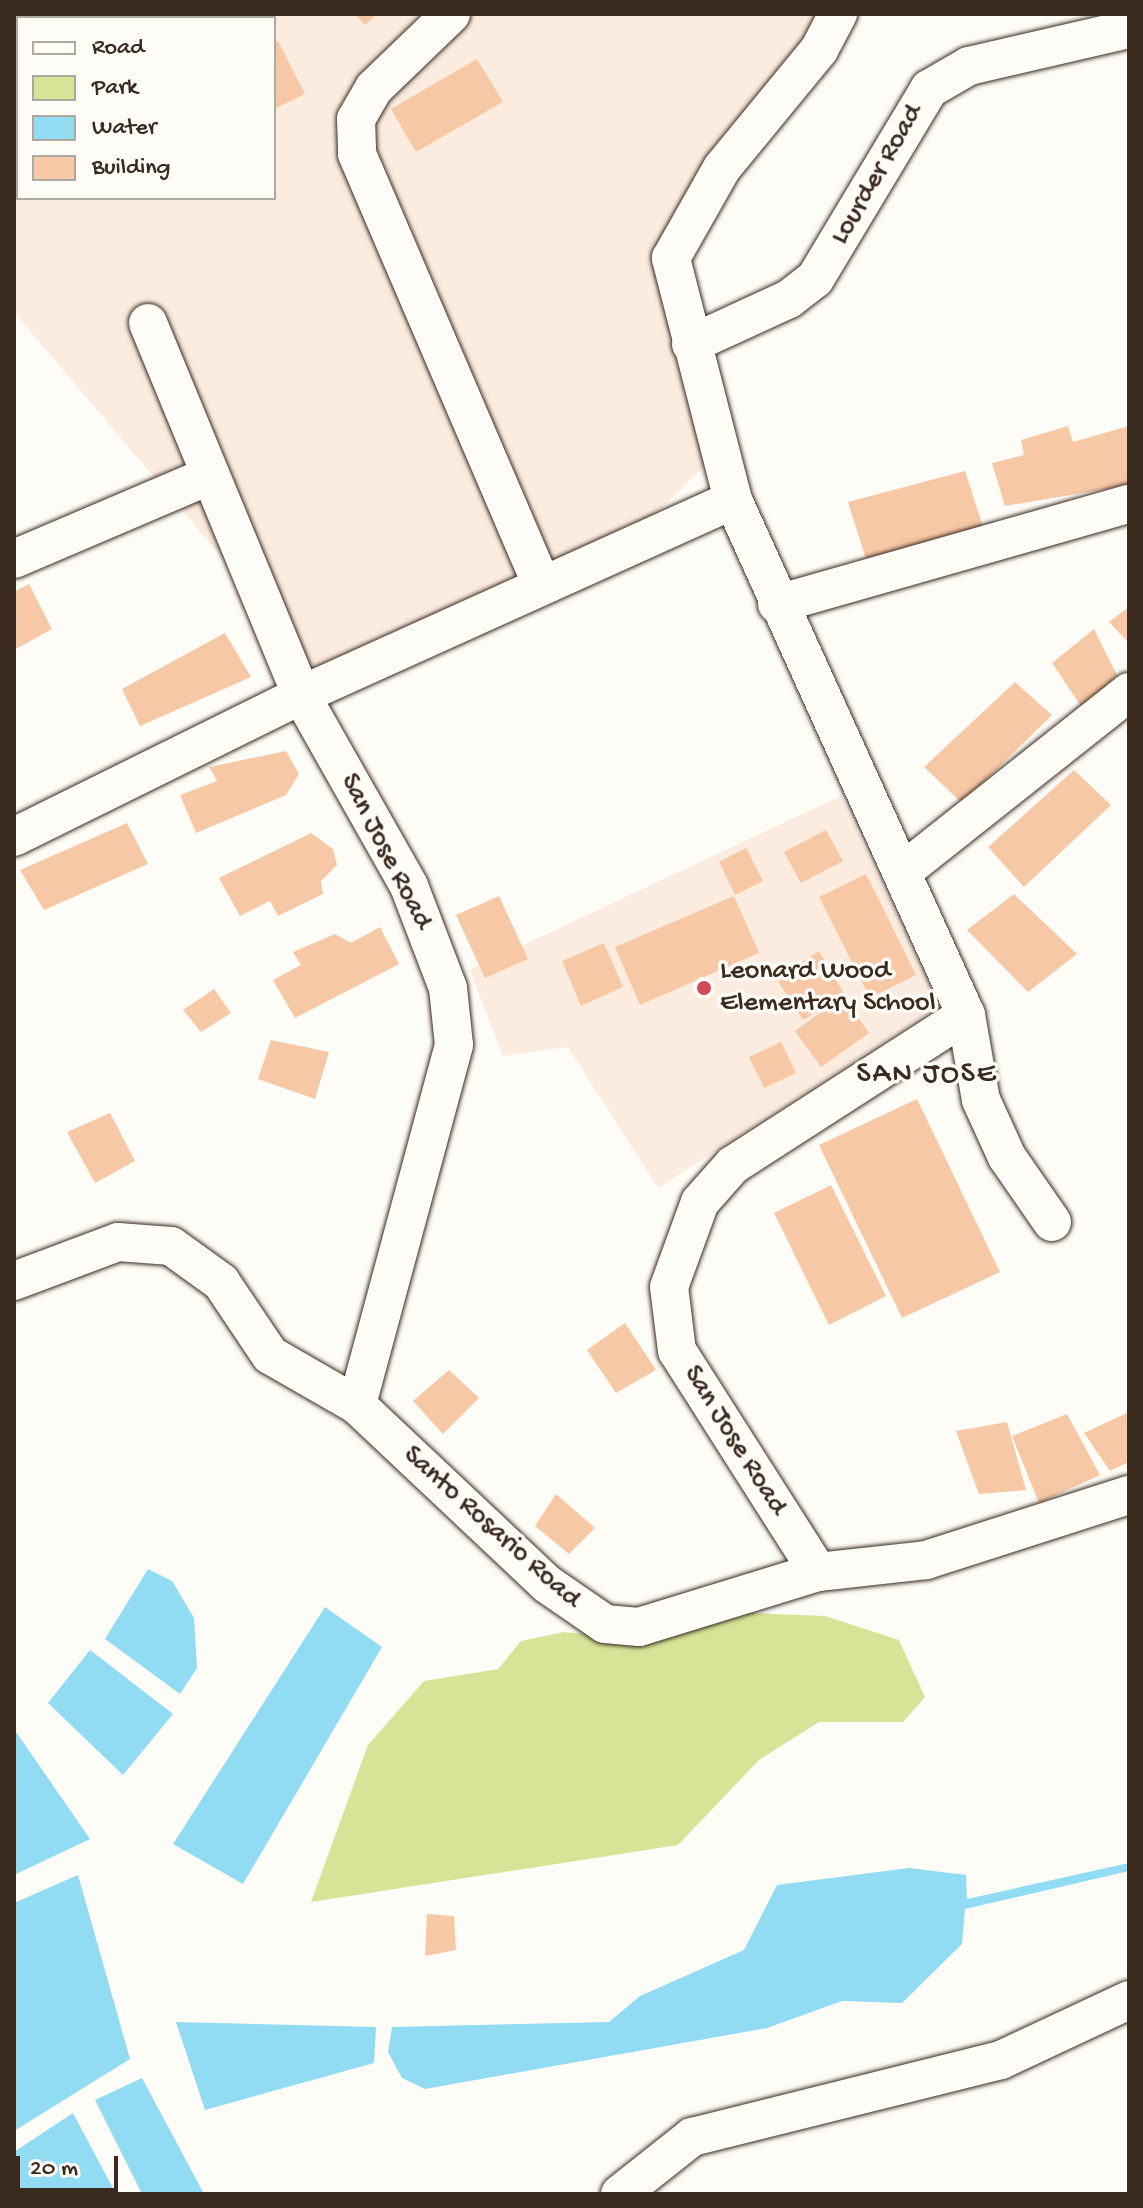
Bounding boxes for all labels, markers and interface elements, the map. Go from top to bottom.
legend [16,16,276,200]
text: Road [92,34,144,63]
text: Park [92,74,138,103]
street label: Lourder Road [824,99,932,251]
text: Water [92,114,156,143]
text: Building [92,154,170,183]
street label: San Jose Road [331,768,439,936]
place label: Leonard Wood Elementary School [720,955,936,1021]
marker: Leonard Wood Elementary School [695,979,713,997]
district label: SAN JOSE [857,1058,997,1094]
street label: San Jose Road [675,1360,793,1522]
street label: Santo Rosario Road [395,1439,587,1617]
scale bar [20,2140,122,2190]
text: 20 m [30,2155,78,2184]

